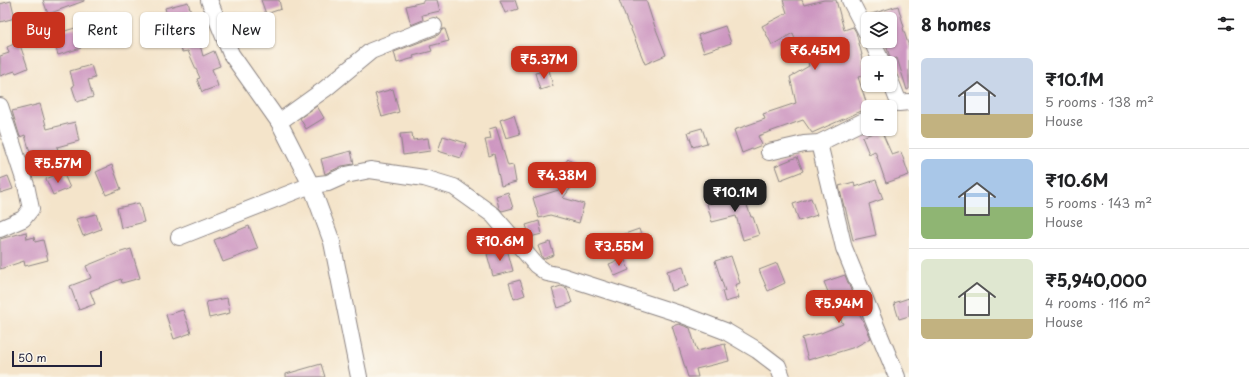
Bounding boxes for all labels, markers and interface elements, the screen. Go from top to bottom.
text: 8 homes [921,11,991,37]
chip: Buy [12,12,65,48]
chip: Rent [73,12,132,48]
chip: Filters [140,12,209,48]
chip: New [217,12,275,48]
map controls [861,12,897,136]
button: layers [861,12,897,48]
icon: filters [1215,13,1237,35]
pin: ₹6.45M [782,37,848,71]
text: ₹6.45M [790,40,840,59]
pin: ₹5.37M [511,46,577,80]
text: ₹5.37M [520,49,568,68]
button: + [861,56,897,92]
text: ₹10.1M [1045,66,1104,92]
icon: home [953,74,1001,122]
text: 5 rooms · 138 m² [1045,92,1154,111]
button: − [861,100,897,136]
text: House [1045,111,1083,130]
pin: ₹5.57M [25,150,91,184]
text: ₹5.57M [34,153,82,172]
pin: ₹4.38M [529,162,595,196]
text: ₹4.38M [537,165,587,184]
text: ₹10.6M [1045,167,1108,193]
icon: home [953,175,1001,223]
pin: ₹10.1M [702,179,768,213]
text: ₹10.1M [712,182,758,201]
text: 5 rooms · 143 m² [1045,193,1152,212]
text: House [1045,212,1083,231]
pin: ₹10.6M [467,228,533,262]
text: ₹10.6M [476,231,524,250]
pin: ₹3.55M [586,233,652,267]
text: ₹3.55M [594,236,644,255]
text: ₹5,940,000 [1045,267,1147,293]
icon: home [953,275,1001,323]
pin: ₹5.94M [806,290,872,324]
text: ₹5.94M [815,293,863,312]
text: 4 rooms · 116 m² [1045,293,1151,312]
text: House [1045,312,1083,331]
scale bar [12,349,102,368]
text: 50 m [18,349,47,366]

